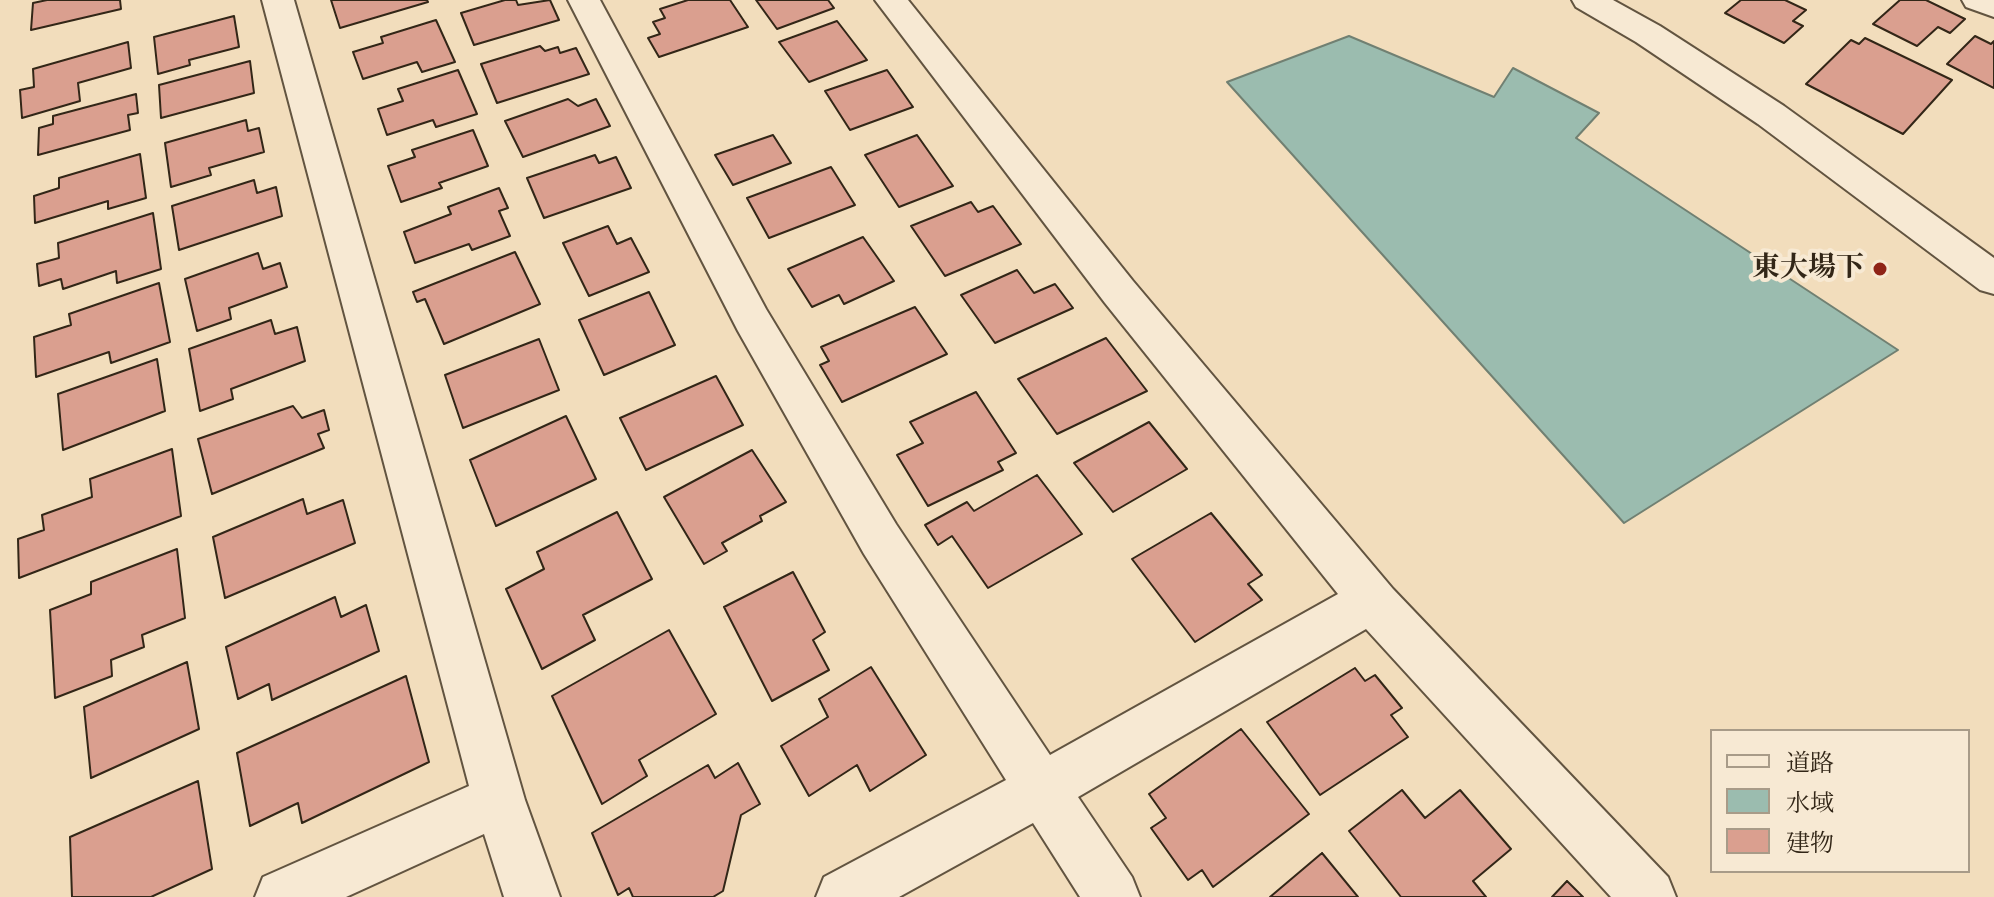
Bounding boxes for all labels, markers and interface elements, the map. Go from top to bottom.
place label: 東大場下 [1752,252,1864,286]
marker: 東大場下 [1871,260,1889,278]
legend [1710,729,1970,873]
text: 道路 [1786,753,1834,777]
text: 水域 [1786,793,1834,817]
text: 建物 [1786,833,1834,857]

